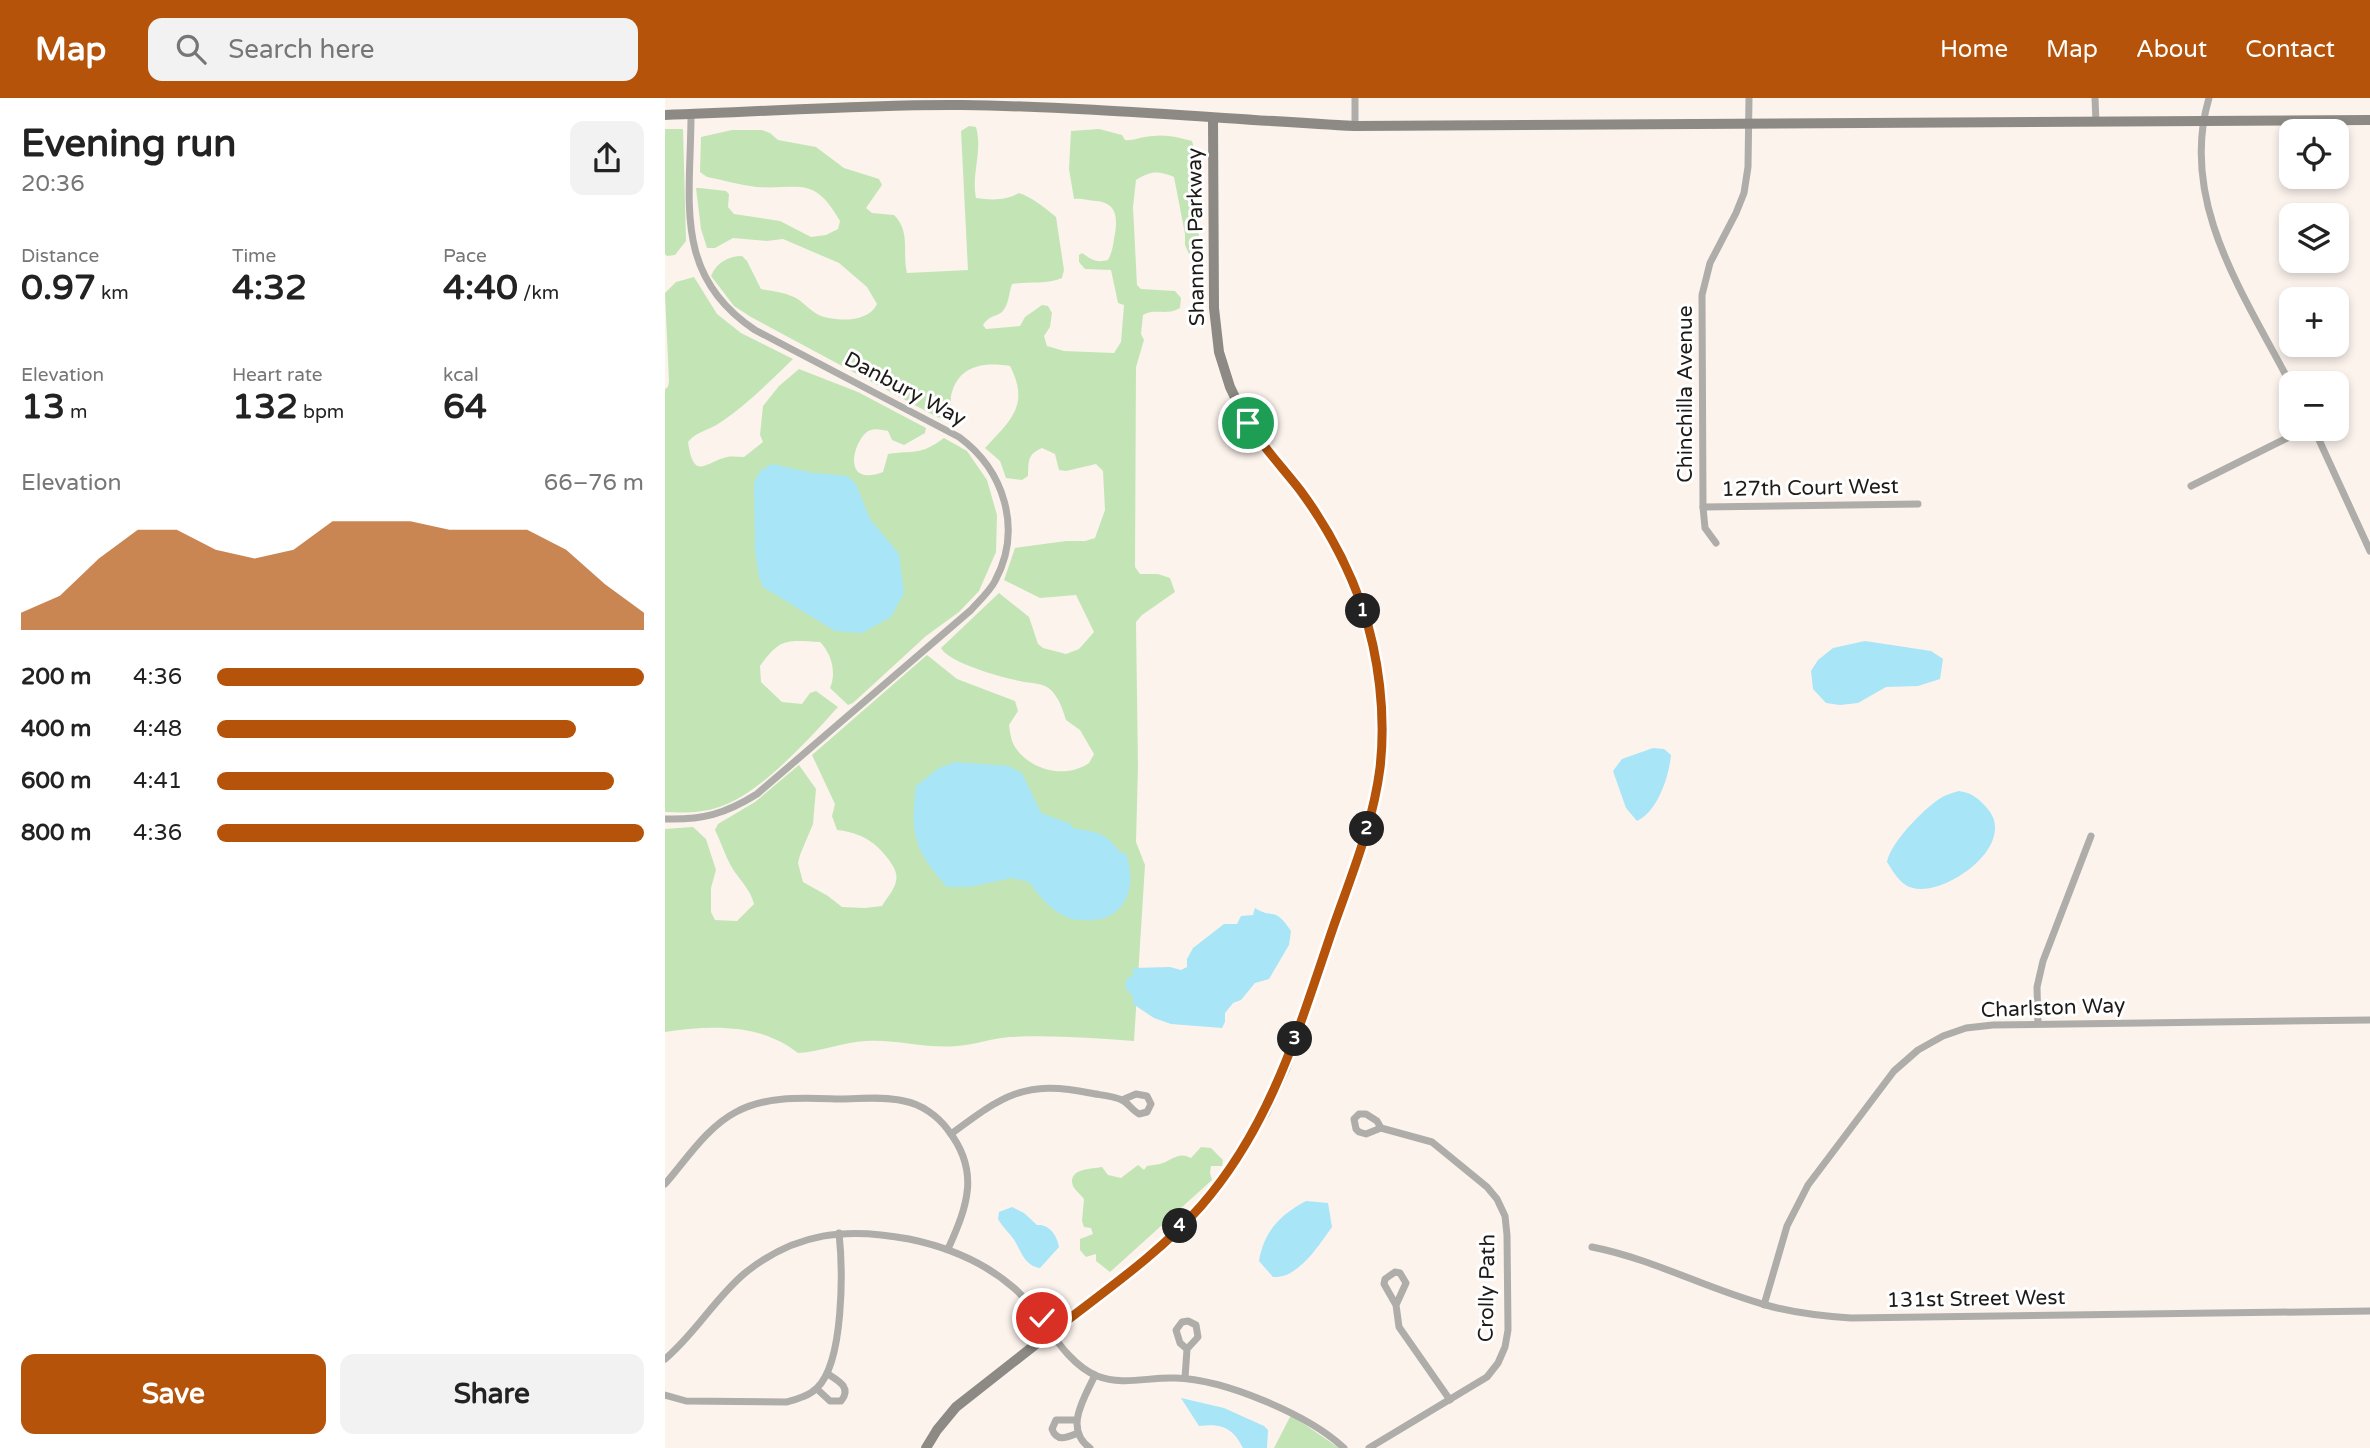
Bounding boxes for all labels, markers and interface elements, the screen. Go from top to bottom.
search box [148,18,638,81]
text: Map [35,30,106,69]
icon: search [172,30,210,68]
text: Search here [228,34,374,65]
text: Home [1940,35,2008,64]
text: Map [2046,35,2098,64]
text: About [2136,35,2207,64]
text: Contact [2245,35,2335,64]
map controls [2279,119,2349,441]
button: locate [2279,119,2349,189]
text: Evening run [21,121,236,167]
button: share [570,121,644,195]
street label: Shannon Parkway [1182,148,1210,326]
text: 20:36 [21,170,85,198]
button: layers [2279,203,2349,273]
text: Distance [21,245,99,267]
text: Time [232,245,276,267]
text: Pace [443,245,487,267]
text: 0.97 [21,267,96,309]
text: 4:32 [232,267,307,309]
text: 4:40 [443,267,518,309]
text: km [96,282,129,304]
text: /km [518,282,559,304]
button: + [2279,287,2349,357]
street label: Chinchilla Avenue [1673,305,1698,483]
street label: Danbury Way [840,346,970,432]
text: Elevation [21,364,104,386]
text: Heart rate [232,364,323,386]
text: kcal [443,364,479,386]
button: − [2279,371,2349,441]
text: 13 [21,386,65,428]
text: 132 [232,386,298,428]
text: 64 [443,386,487,428]
pin [1218,393,1278,453]
text: m [65,401,87,423]
text: bpm [298,401,344,423]
icon: arrive [1229,404,1267,442]
text: Elevation [21,469,122,497]
text: 66–76 m [544,469,644,497]
street label: 127th Court West [1721,474,1899,502]
pin: 1 [1345,594,1381,628]
text: 1 [1357,599,1368,621]
text: 200 m [21,663,91,691]
text: 4:36 [133,663,182,691]
text: 400 m [21,715,91,743]
text: 4:48 [133,715,182,743]
text: 600 m [21,767,91,795]
text: 4:41 [133,767,182,795]
pin: 2 [1349,812,1385,846]
text: 2 [1361,817,1372,839]
text: 800 m [21,819,91,847]
text: 4:36 [133,819,182,847]
street label: Charlston Way [1980,993,2126,1023]
pin: 3 [1277,1021,1313,1056]
text: 3 [1289,1027,1300,1049]
pin: 4 [1163,1208,1197,1244]
text: 4 [1174,1214,1185,1236]
street label: Crolly Path [1474,1234,1500,1342]
street label: 131st Street West [1886,1285,2066,1313]
pin [1012,1288,1072,1348]
icon: check [1023,1299,1061,1337]
button: Save [21,1354,326,1434]
button: Share [340,1354,644,1434]

